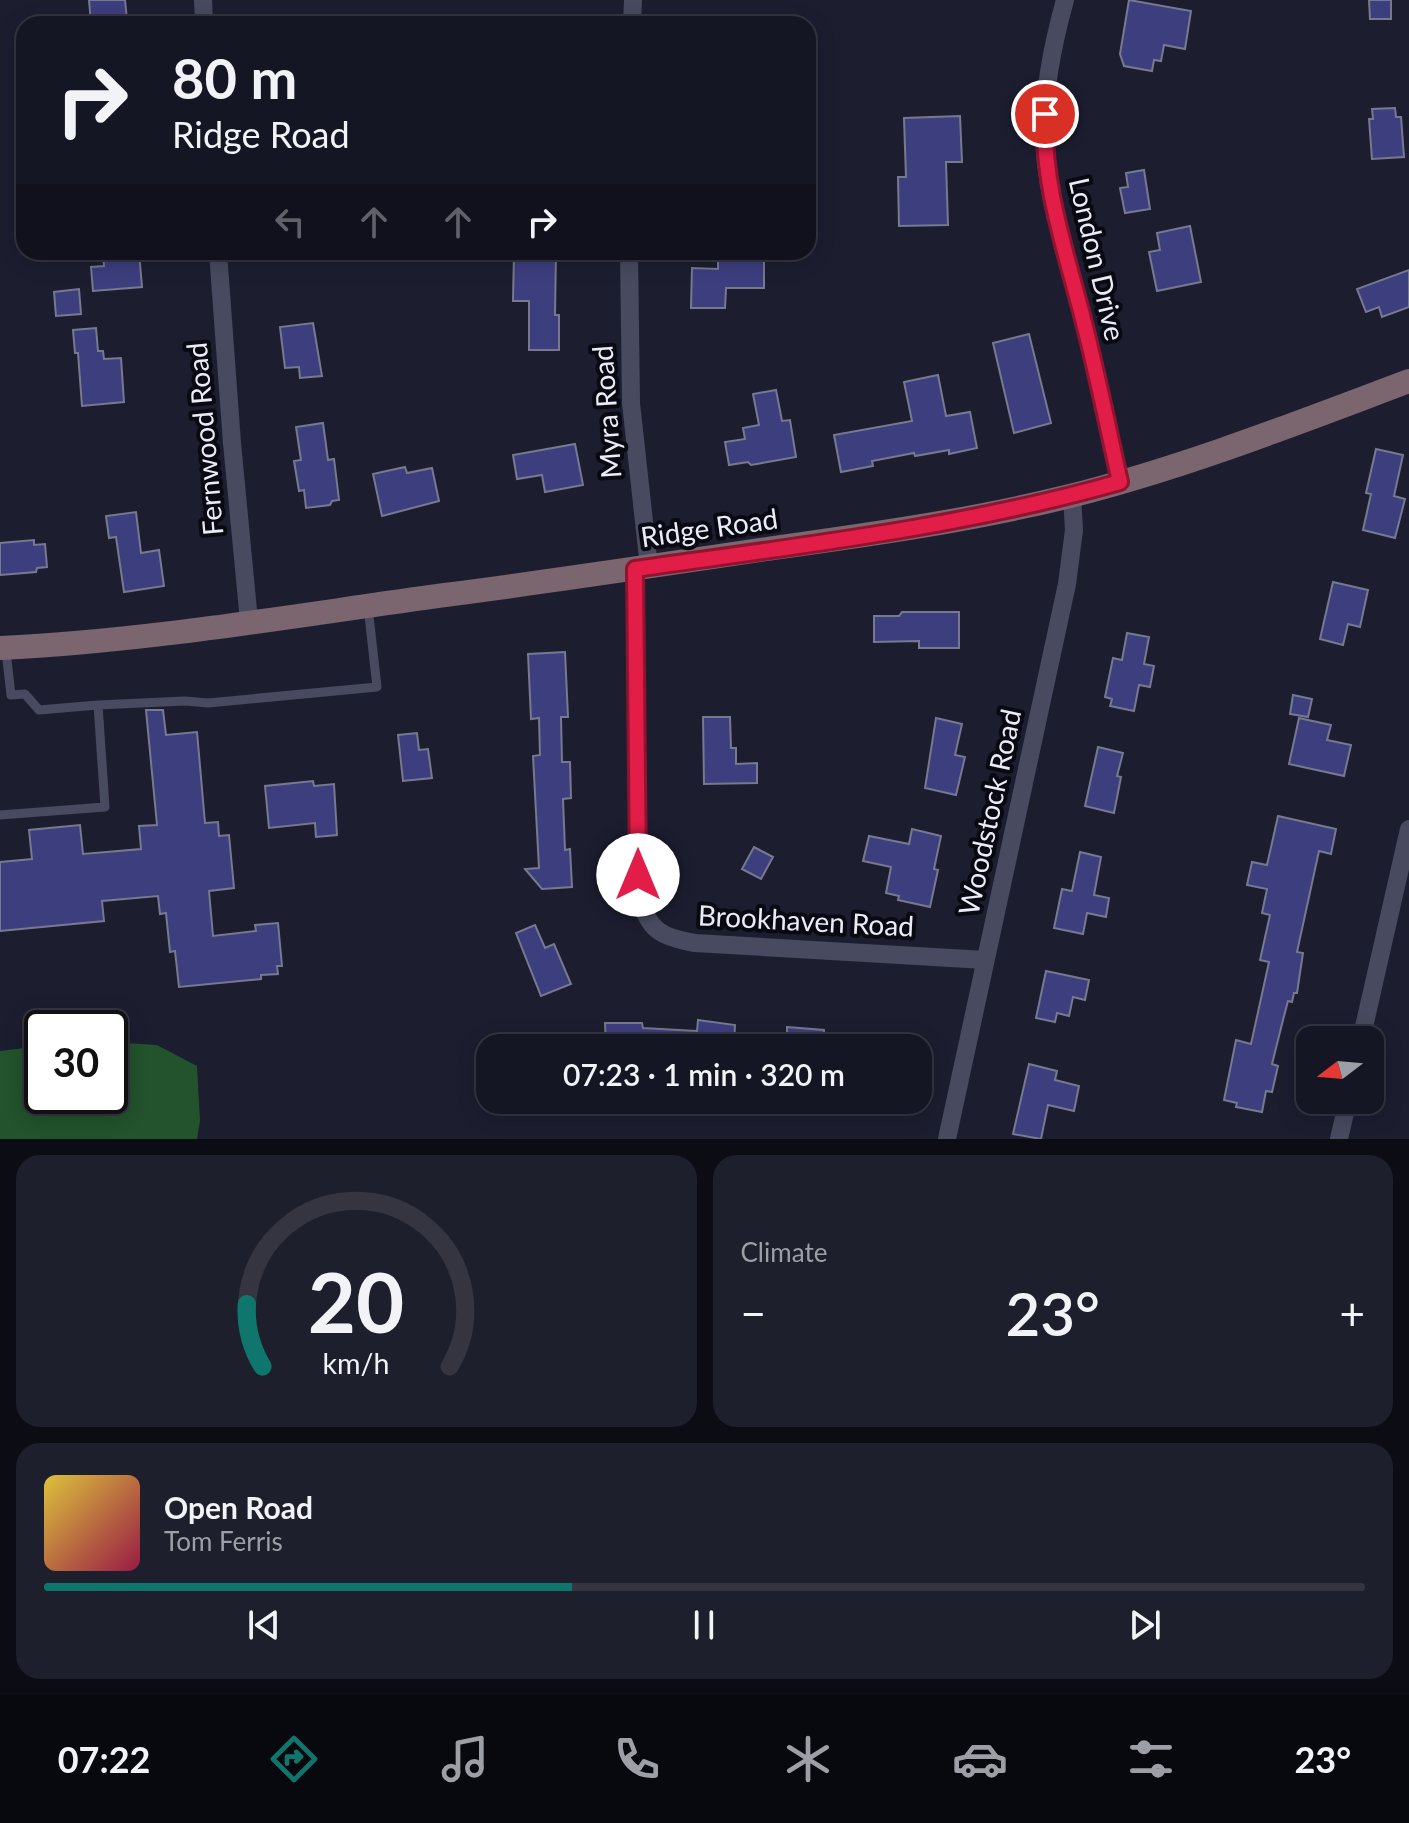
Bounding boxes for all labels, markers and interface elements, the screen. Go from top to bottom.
text: 80 m [172,44,297,111]
icon: right [40,48,144,152]
pin [1011,80,1079,148]
icon: arrive [1023,92,1067,136]
text: Ridge Road [172,112,350,156]
street label: London Drive [1063,174,1133,344]
icon: left [268,200,312,244]
icon: ahead [352,200,396,244]
icon: ahead [436,200,480,244]
icon: right [520,200,564,244]
street label: Fernwood Road [179,341,229,537]
street label: Myra Road [584,344,628,480]
street label: Ridge Road [638,501,780,553]
street label: Woodstock Road [951,706,1027,918]
position arrow [596,833,680,917]
street label: Brookhaven Road [697,897,915,943]
speed limit sign: 30 [24,1010,128,1114]
north arrow [1296,1026,1384,1114]
map controls [1296,1026,1384,1114]
text: 07:23 · 1 min · 320 m [563,1056,845,1092]
text: Climate [741,1236,827,1268]
text: 20 [308,1251,405,1351]
text: 23° [1006,1277,1100,1349]
text: − [741,1287,766,1339]
text: + [1339,1287,1365,1339]
text: km/h [323,1346,390,1380]
text: Open Road [164,1489,313,1525]
text: Tom Ferris [164,1525,283,1557]
icon: previous [242,1603,286,1647]
icon: pause [682,1603,726,1647]
icon: next [1123,1603,1167,1647]
icon: directions [266,1731,322,1787]
icon: music [437,1731,493,1787]
icon: phone [609,1731,665,1787]
icon: climate [780,1731,836,1787]
icon: car [952,1731,1008,1787]
icon: filters [1123,1731,1179,1787]
text: 07:22 [58,1737,151,1781]
text: 23° [1294,1737,1351,1781]

